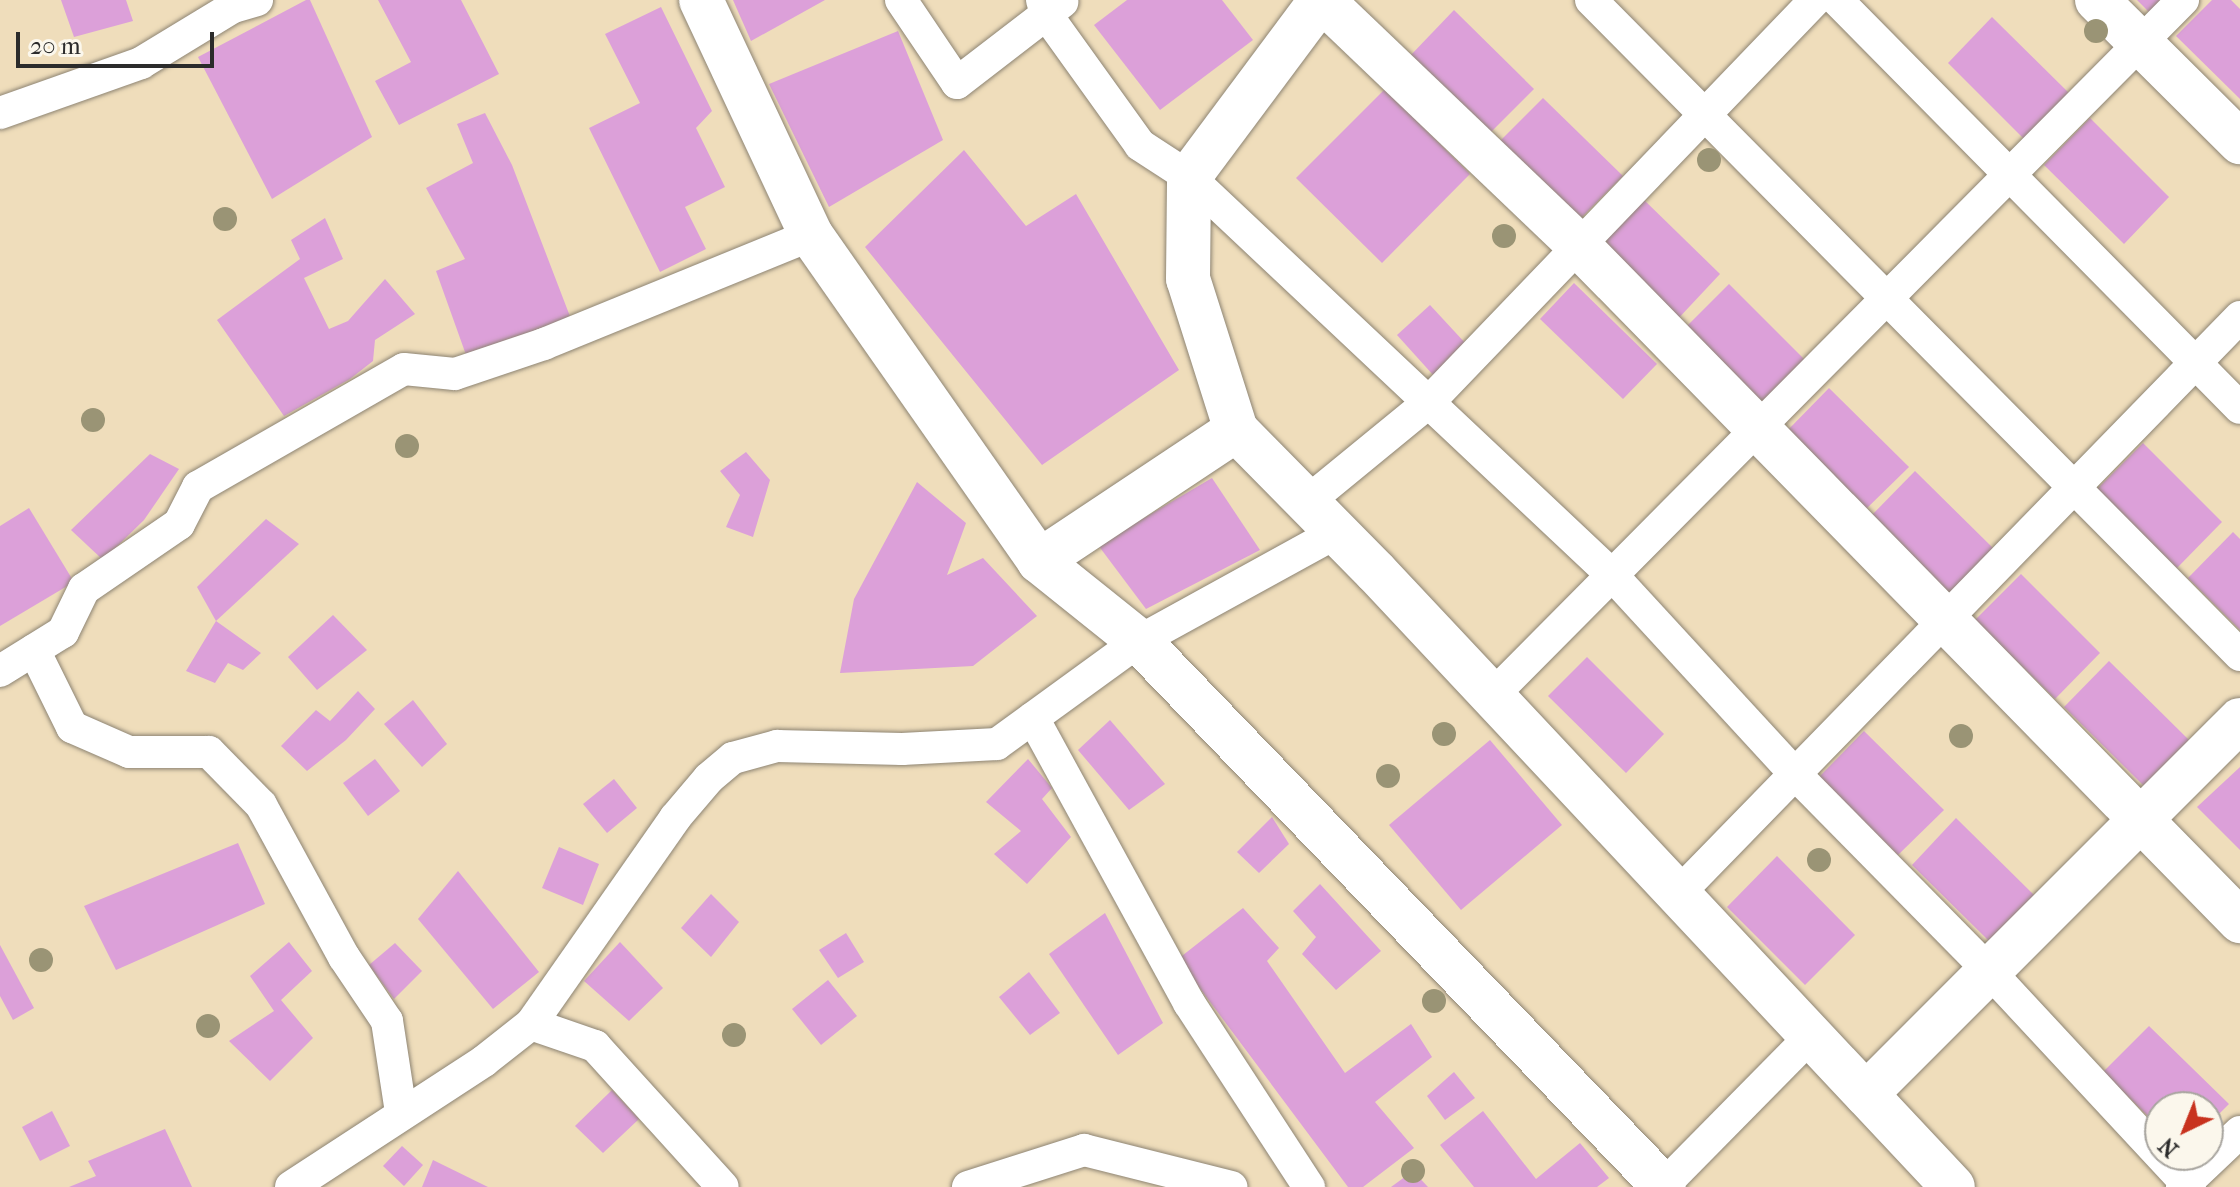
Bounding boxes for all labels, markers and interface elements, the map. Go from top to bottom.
scale bar [20,16,218,66]
text: 20 m [30,32,81,60]
north arrow [2144,1091,2224,1171]
text: N [2154,1132,2184,1162]

